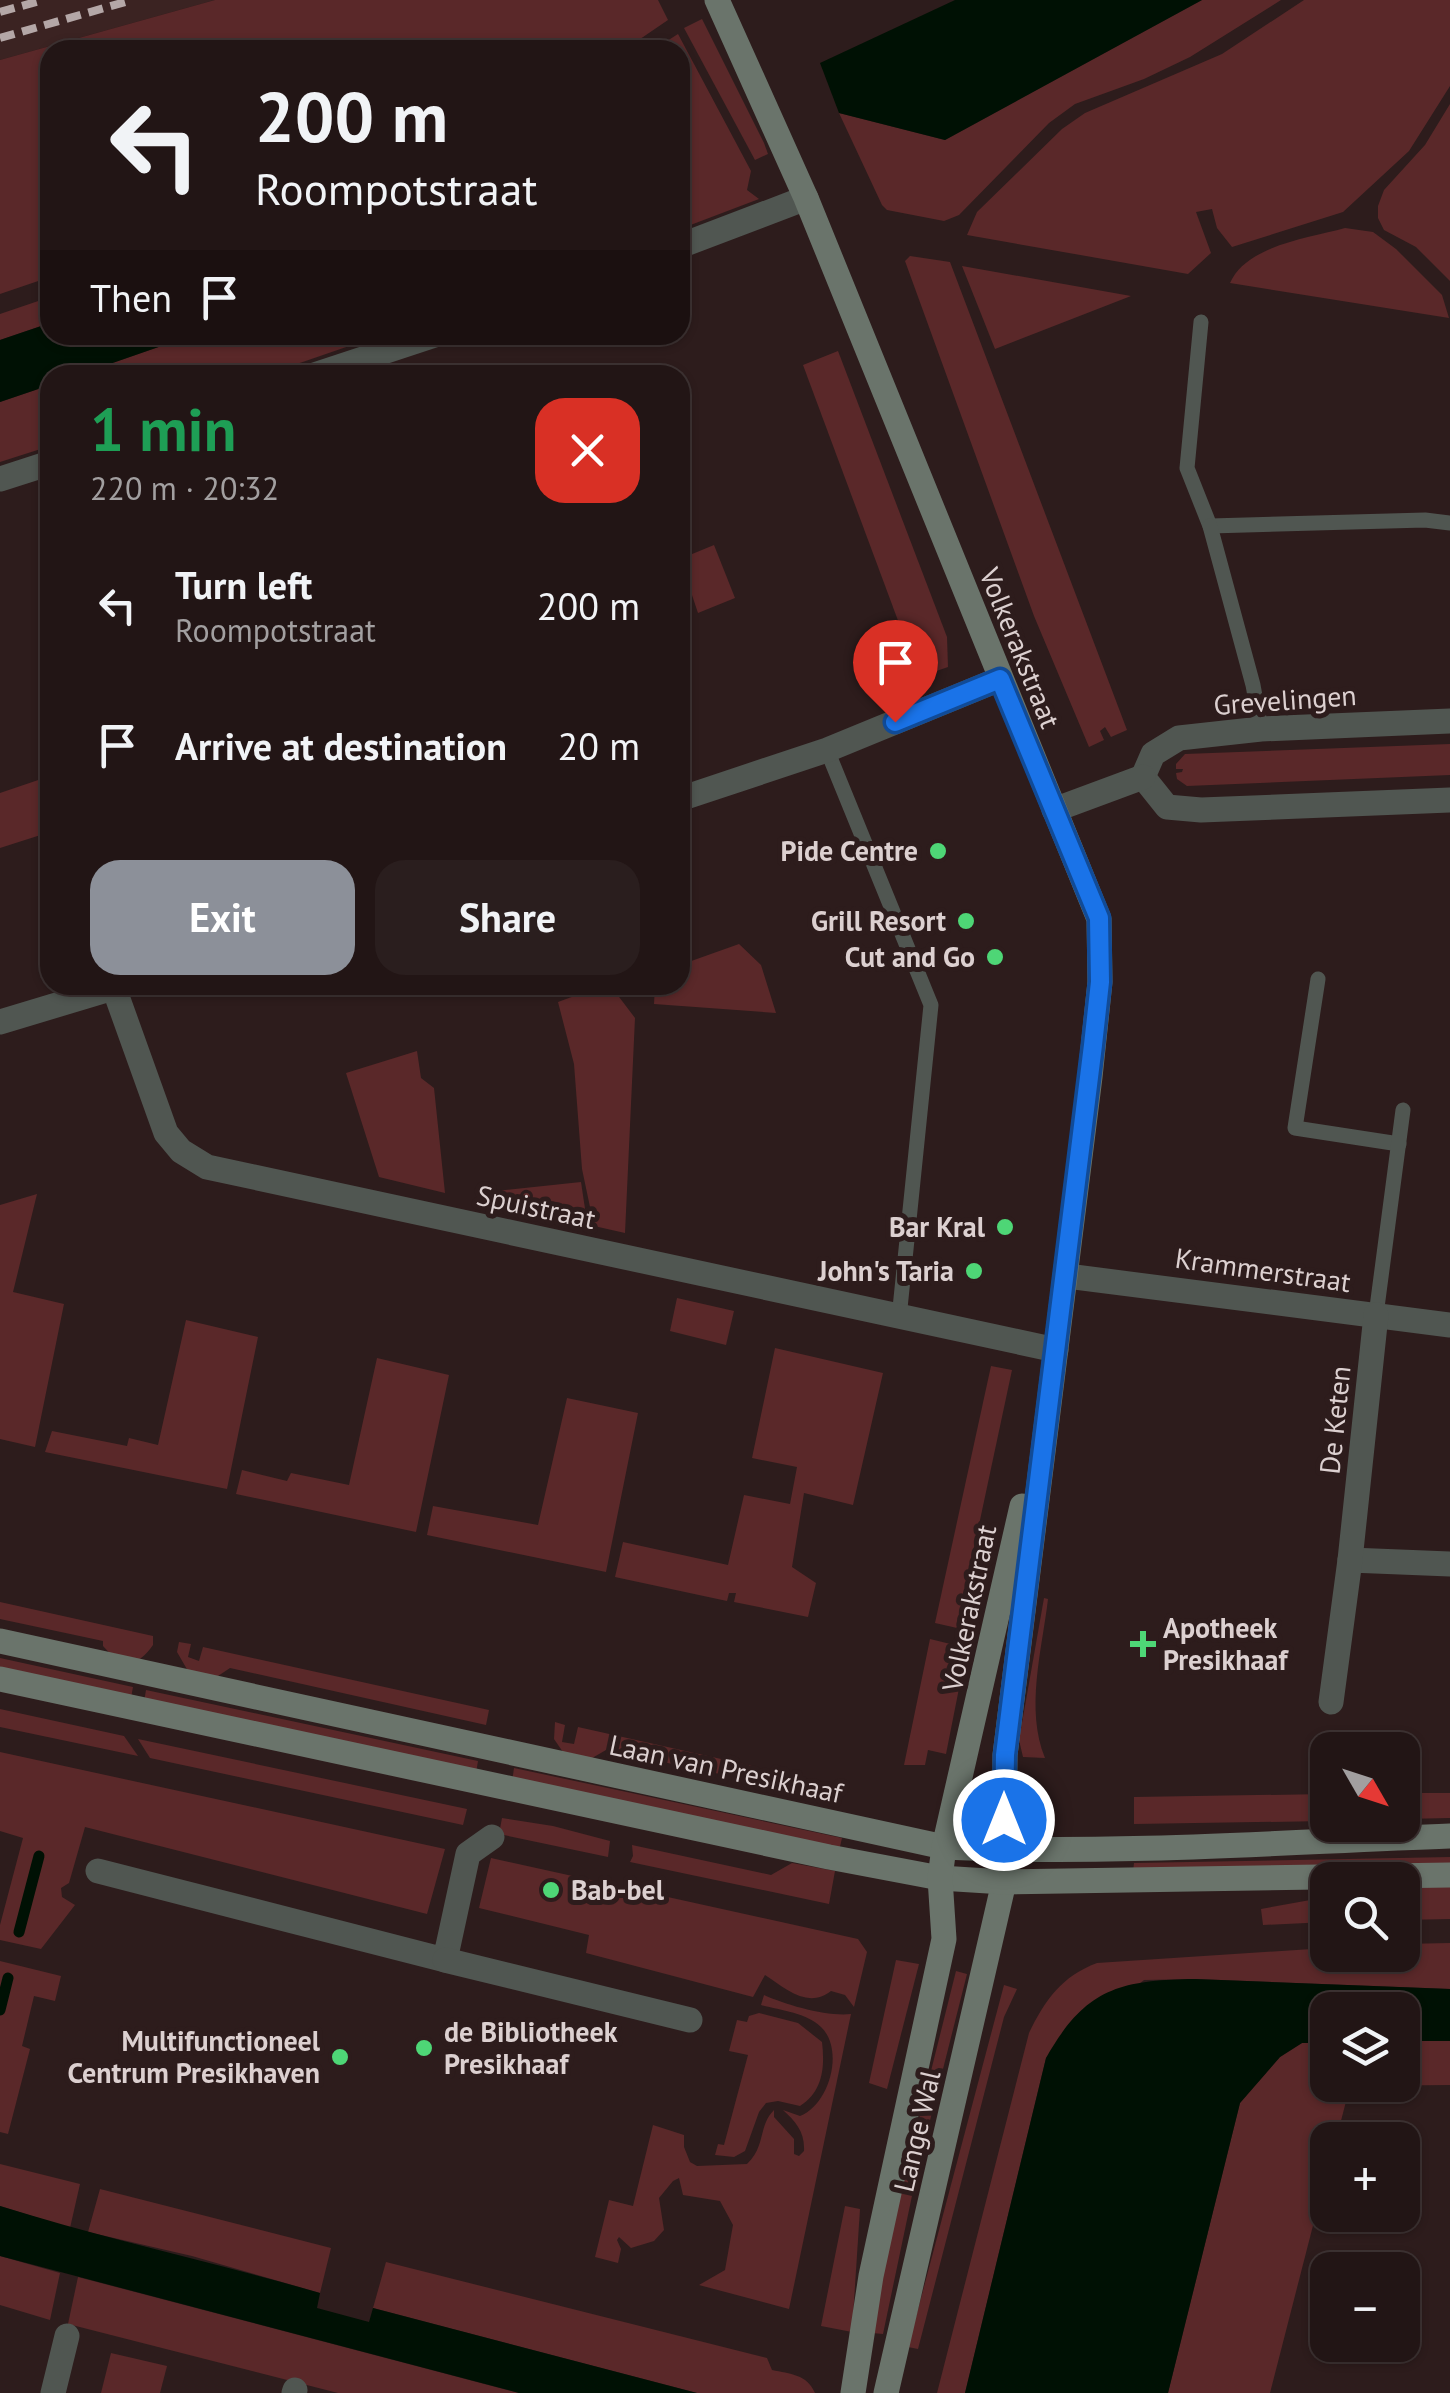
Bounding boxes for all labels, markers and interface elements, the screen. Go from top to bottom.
text: 200 m [255,71,448,161]
icon: left [90,80,220,210]
text: Roompotstraat [255,159,538,217]
icon: arrive [192,270,247,325]
text: Then [90,273,172,322]
text: 1 min [90,390,236,468]
button: close [535,398,640,503]
text: 220 m · 20:32 [90,467,279,509]
text: Turn left [175,560,312,609]
street label: Volkerakstraat [971,561,1070,734]
icon: left [90,578,145,633]
text: 200 m [537,581,640,630]
text: Roompotstraat [175,609,376,651]
pin [853,620,938,723]
icon: arrive [868,635,923,690]
street label: Grevelingen [1212,676,1358,723]
icon: arrive [90,718,145,773]
text: Arrive at destination [175,721,507,770]
text: 20 m [558,721,640,770]
place label: Pide Centre [780,832,918,869]
marker: Pide Centre [927,840,949,862]
button: Exit [90,860,355,975]
button: Share [375,860,640,975]
place label: Grill Resort [811,902,946,939]
marker: Grill Resort [955,910,977,932]
place label: Cut and Go [845,938,975,975]
marker: Cut and Go [984,946,1006,968]
street label: Spuistraat [473,1176,599,1237]
place label: Bar Kral [889,1208,986,1245]
marker: Bar Kral [994,1216,1016,1238]
street label: Krammerstraat [1173,1239,1354,1300]
place label: John's Taria [817,1252,954,1289]
marker: John's Taria [963,1260,985,1282]
street label: De Keten [1310,1364,1359,1476]
street label: Volkerakstraat [933,1521,1004,1696]
place label: Apotheek Presikhaaf [1163,1609,1289,1678]
marker: Apotheek Presikhaaf [1132,1633,1154,1655]
street label: Laan van Presikhaaf [606,1726,847,1812]
north arrow [1310,1732,1420,1842]
map controls [1310,1732,1420,2362]
position arrow [952,1768,1056,1872]
button: search [1310,1862,1420,1972]
place label: Bab-bel [571,1871,665,1908]
marker: Bab-bel [540,1879,562,1901]
button: layers [1310,1992,1420,2102]
place label: de Bibliotheek Presikhaaf [444,2013,618,2082]
place label: Multifunctioneel Centrum Presikhaven [67,2022,321,2091]
marker: de Bibliotheek Presikhaaf [413,2037,435,2059]
marker: Multifunctioneel Centrum Presikhaven [329,2046,351,2068]
street label: Lange Wal [885,2067,948,2195]
button: + [1310,2122,1420,2232]
button: − [1310,2252,1420,2362]

